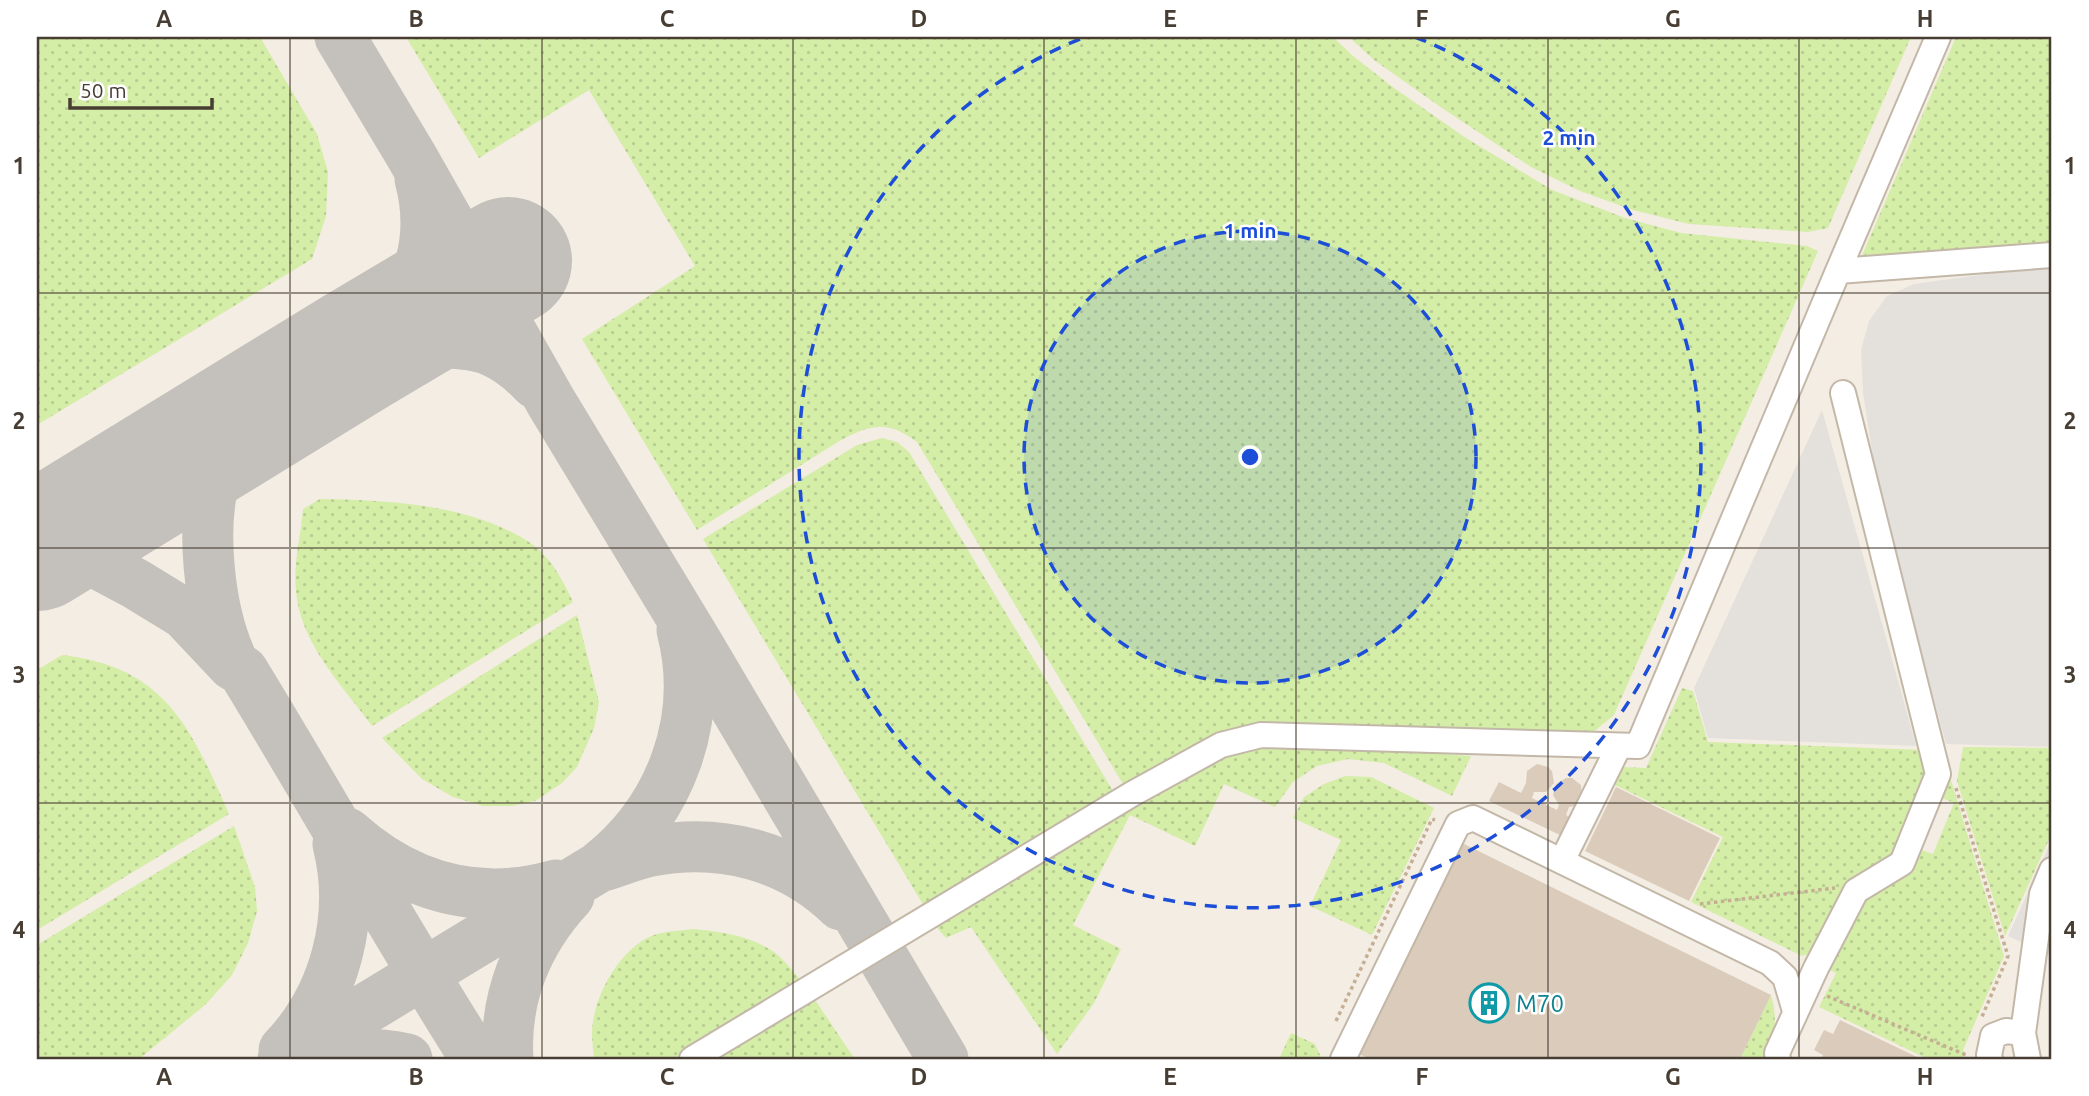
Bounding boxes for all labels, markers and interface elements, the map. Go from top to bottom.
text: A [156,6,172,31]
text: B [408,6,424,31]
text: C [660,6,675,31]
text: D [911,6,927,31]
text: E [1163,6,1177,31]
text: F [1416,6,1429,31]
text: G [1665,6,1681,31]
text: H [1917,6,1933,31]
scale bar [70,66,212,110]
text: 50 m [80,78,127,102]
text: 2 min [1542,125,1596,149]
text: 1 [13,153,25,178]
text: 1 [2064,153,2076,178]
text: 1 min [1223,218,1277,242]
text: 2 [13,408,25,433]
text: 2 [2064,408,2076,433]
centre of rings [1238,445,1262,469]
text: 3 [13,662,25,687]
text: 3 [2064,662,2076,687]
text: 4 [13,917,26,942]
text: 4 [2064,917,2077,942]
building icon: M70 [1468,982,1510,1024]
place label: M70 [1516,990,1564,1017]
text: A [156,1064,172,1089]
text: B [408,1064,424,1089]
text: C [660,1064,675,1089]
text: D [911,1064,927,1089]
text: E [1163,1064,1177,1089]
text: F [1416,1064,1429,1089]
text: G [1665,1064,1681,1089]
text: H [1917,1064,1933,1089]

